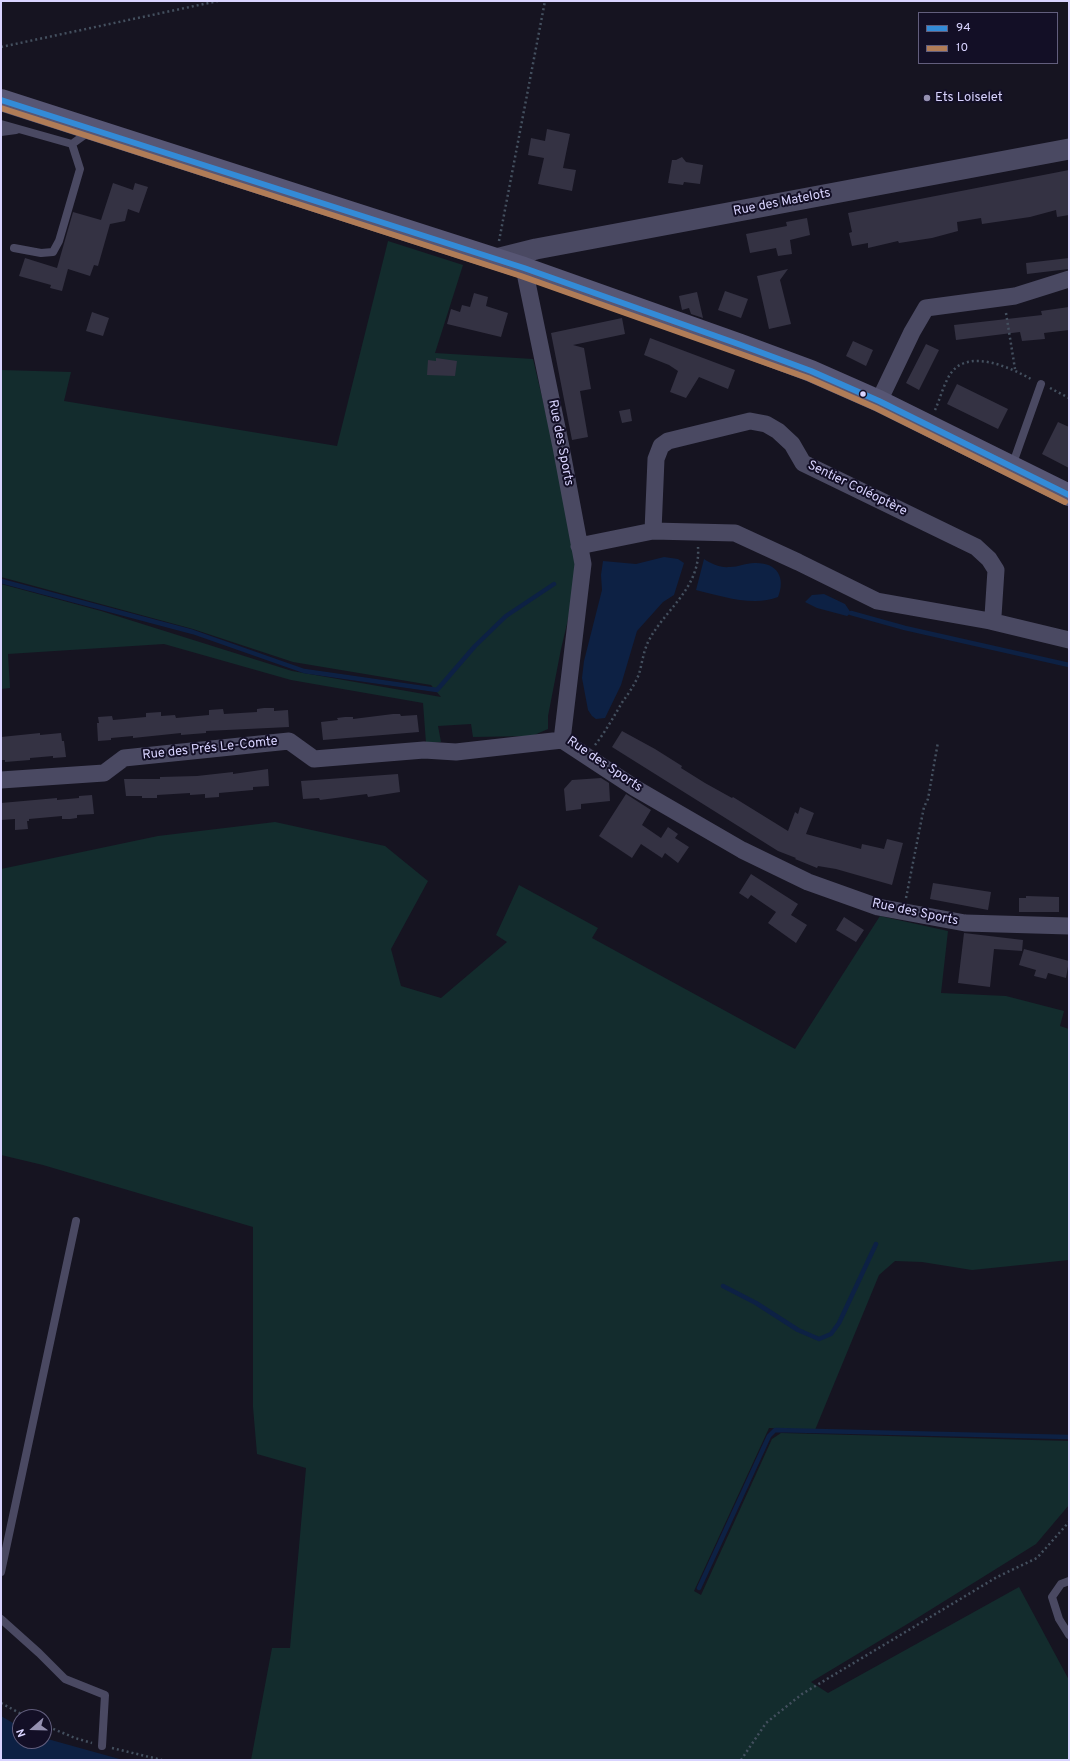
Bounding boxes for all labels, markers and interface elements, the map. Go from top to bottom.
legend [918,12,1058,64]
text: 94 [956,20,971,36]
text: 10 [956,40,968,56]
place label: Ets Loiselet [935,90,1003,106]
marker: Ets Loiselet [922,93,932,103]
street label: Rue des Matelots [732,186,832,220]
unlabelled marker [858,389,868,399]
street label: Rue des Sports [544,398,576,488]
street label: Sentier Coléoptère [805,458,909,520]
street label: Rue des Prés Le-Comte [142,734,278,764]
street label: Rue des Sports [563,734,645,796]
street label: Rue des Sports [870,896,960,930]
north arrow [12,1709,52,1749]
text: N [14,1727,30,1739]

